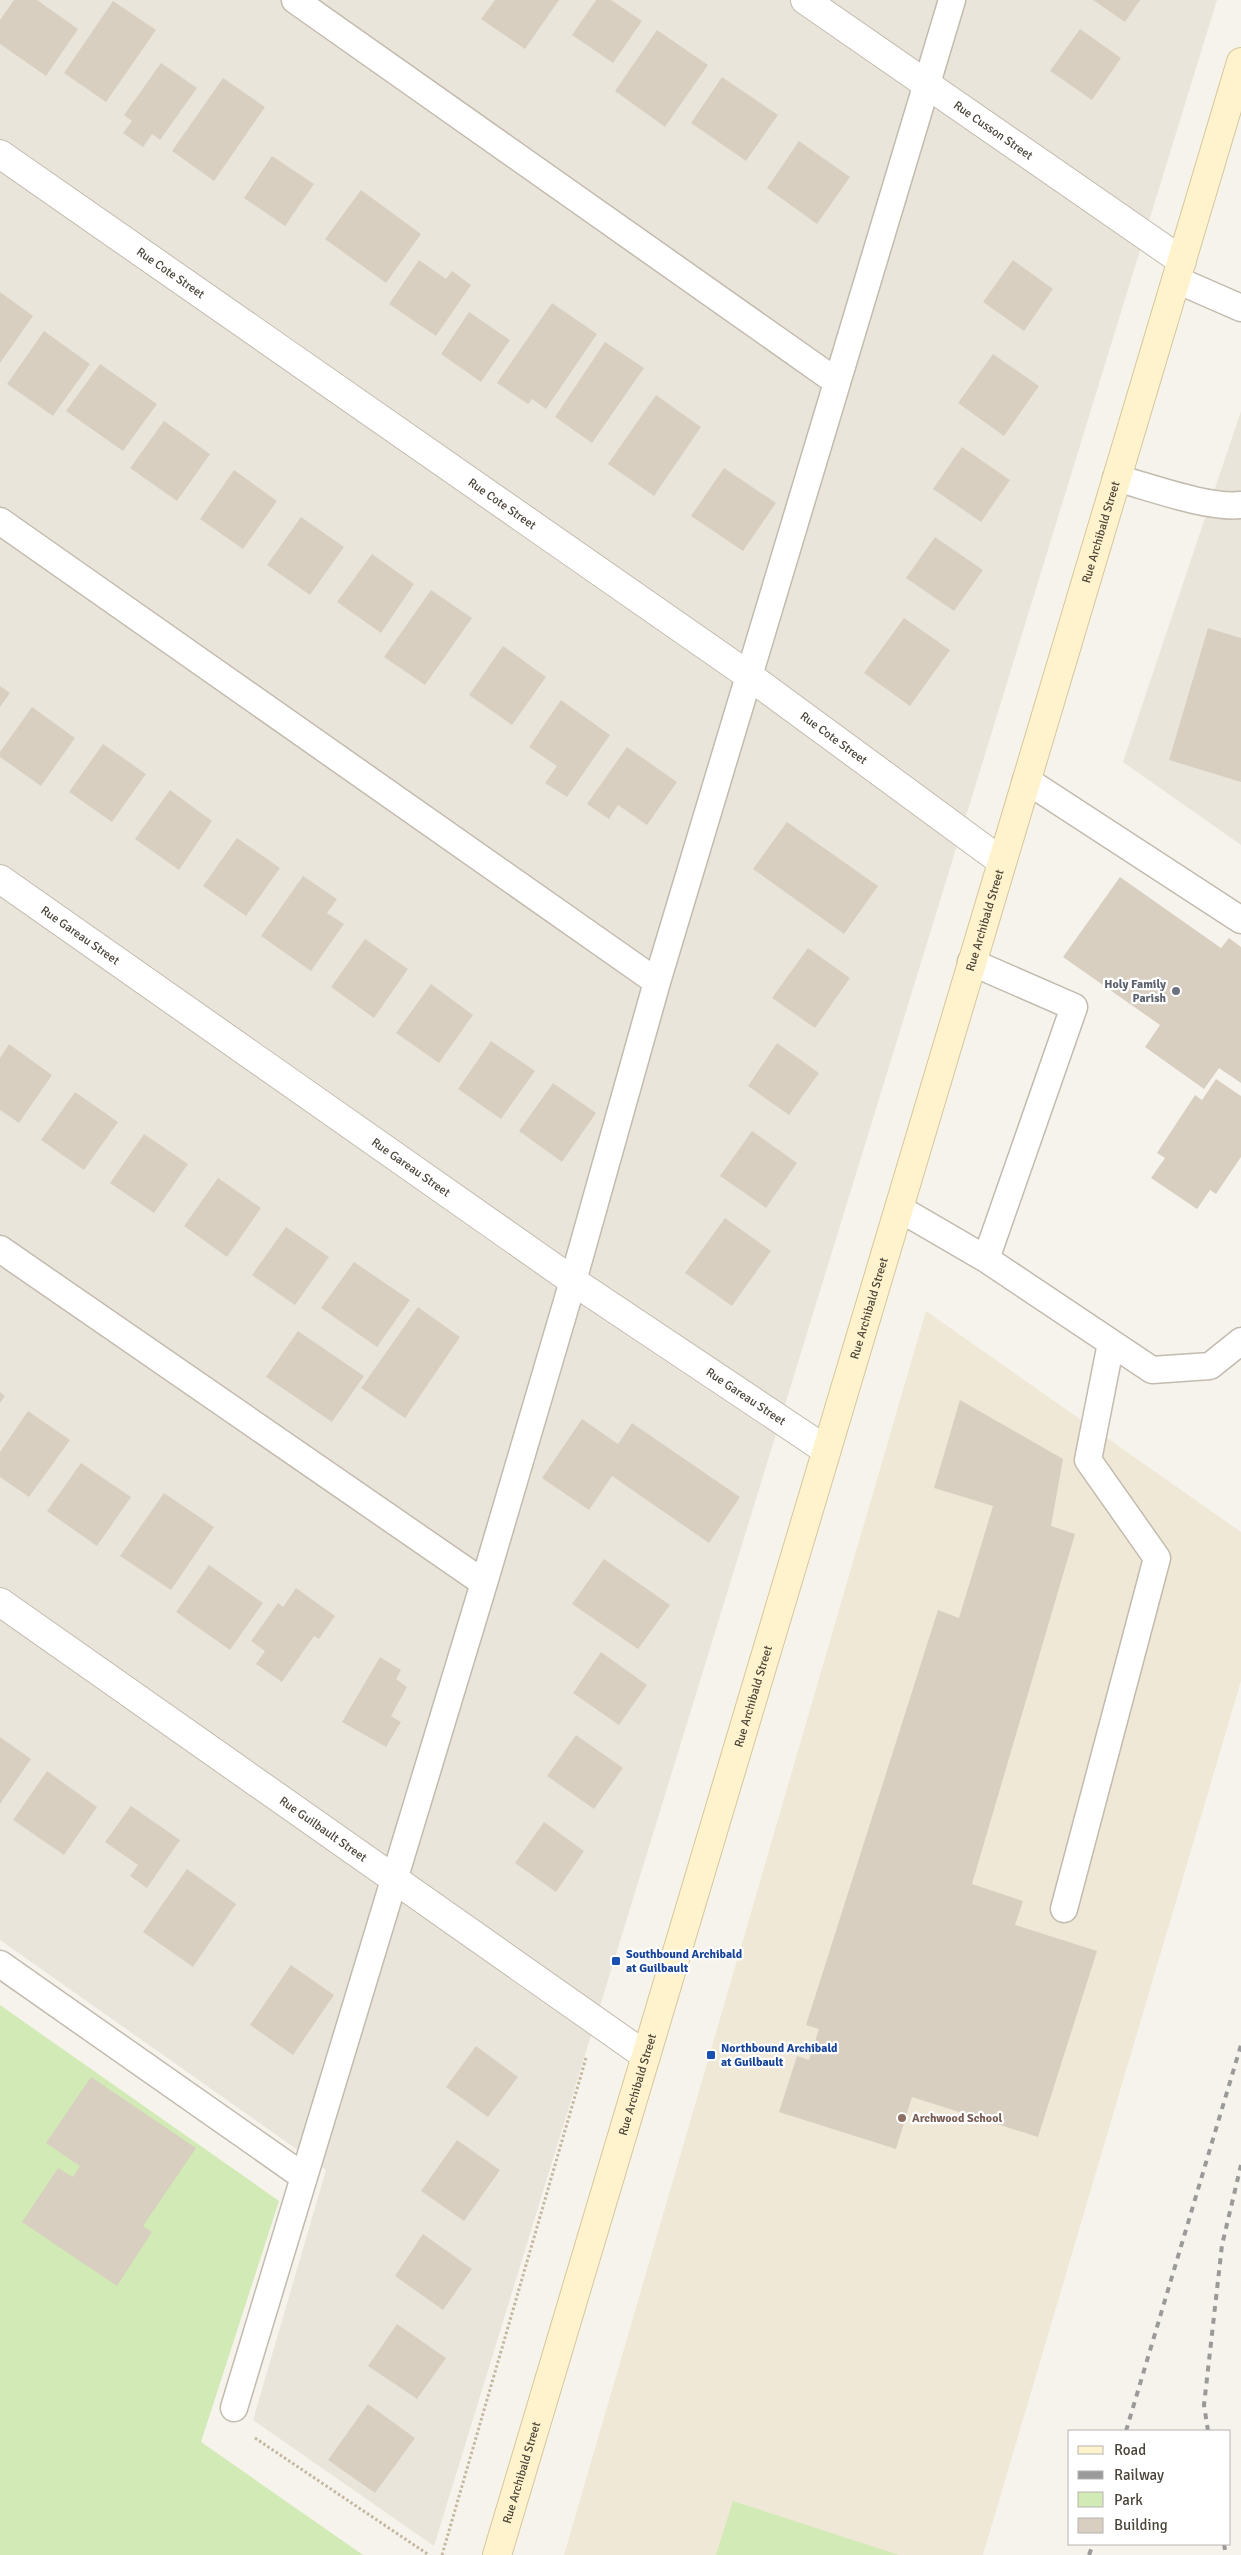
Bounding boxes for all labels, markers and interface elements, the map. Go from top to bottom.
street label: Rue Cusson Street [951,98,1036,163]
street label: Rue Cote Street [134,244,208,302]
street label: Rue Cote Street [465,475,539,533]
street label: Rue Archibald Street [1078,480,1123,585]
street label: Rue Cote Street [797,708,870,768]
street label: Rue Archibald Street [963,868,1007,973]
street label: Rue Gareau Street [38,902,123,968]
place label: Holy Family Parish [1104,977,1166,1006]
marker: Holy Family Parish [1170,985,1182,997]
street label: Rue Gareau Street [369,1135,453,1200]
street label: Rue Archibald Street [847,1256,891,1361]
street label: Rue Gareau Street [703,1365,789,1429]
street label: Rue Archibald Street [731,1644,775,1749]
street label: Rue Guilbault Street [276,1793,370,1865]
place label: Southbound Archibald at Guilbault [626,1947,743,1976]
marker: Southbound Archibald at Guilbault [610,1955,622,1967]
street label: Rue Archibald Street [615,2032,660,2137]
place label: Northbound Archibald at Guilbault [721,2041,838,2070]
marker: Northbound Archibald at Guilbault [705,2049,717,2061]
place label: Archwood School [912,2111,1002,2126]
marker: Archwood School [896,2112,908,2124]
street label: Rue Archibald Street [499,2420,544,2525]
legend [1068,2430,1231,2545]
text: Road [1114,2441,1146,2459]
text: Railway [1114,2466,1164,2484]
text: Park [1114,2491,1143,2509]
text: Building [1114,2516,1168,2534]

